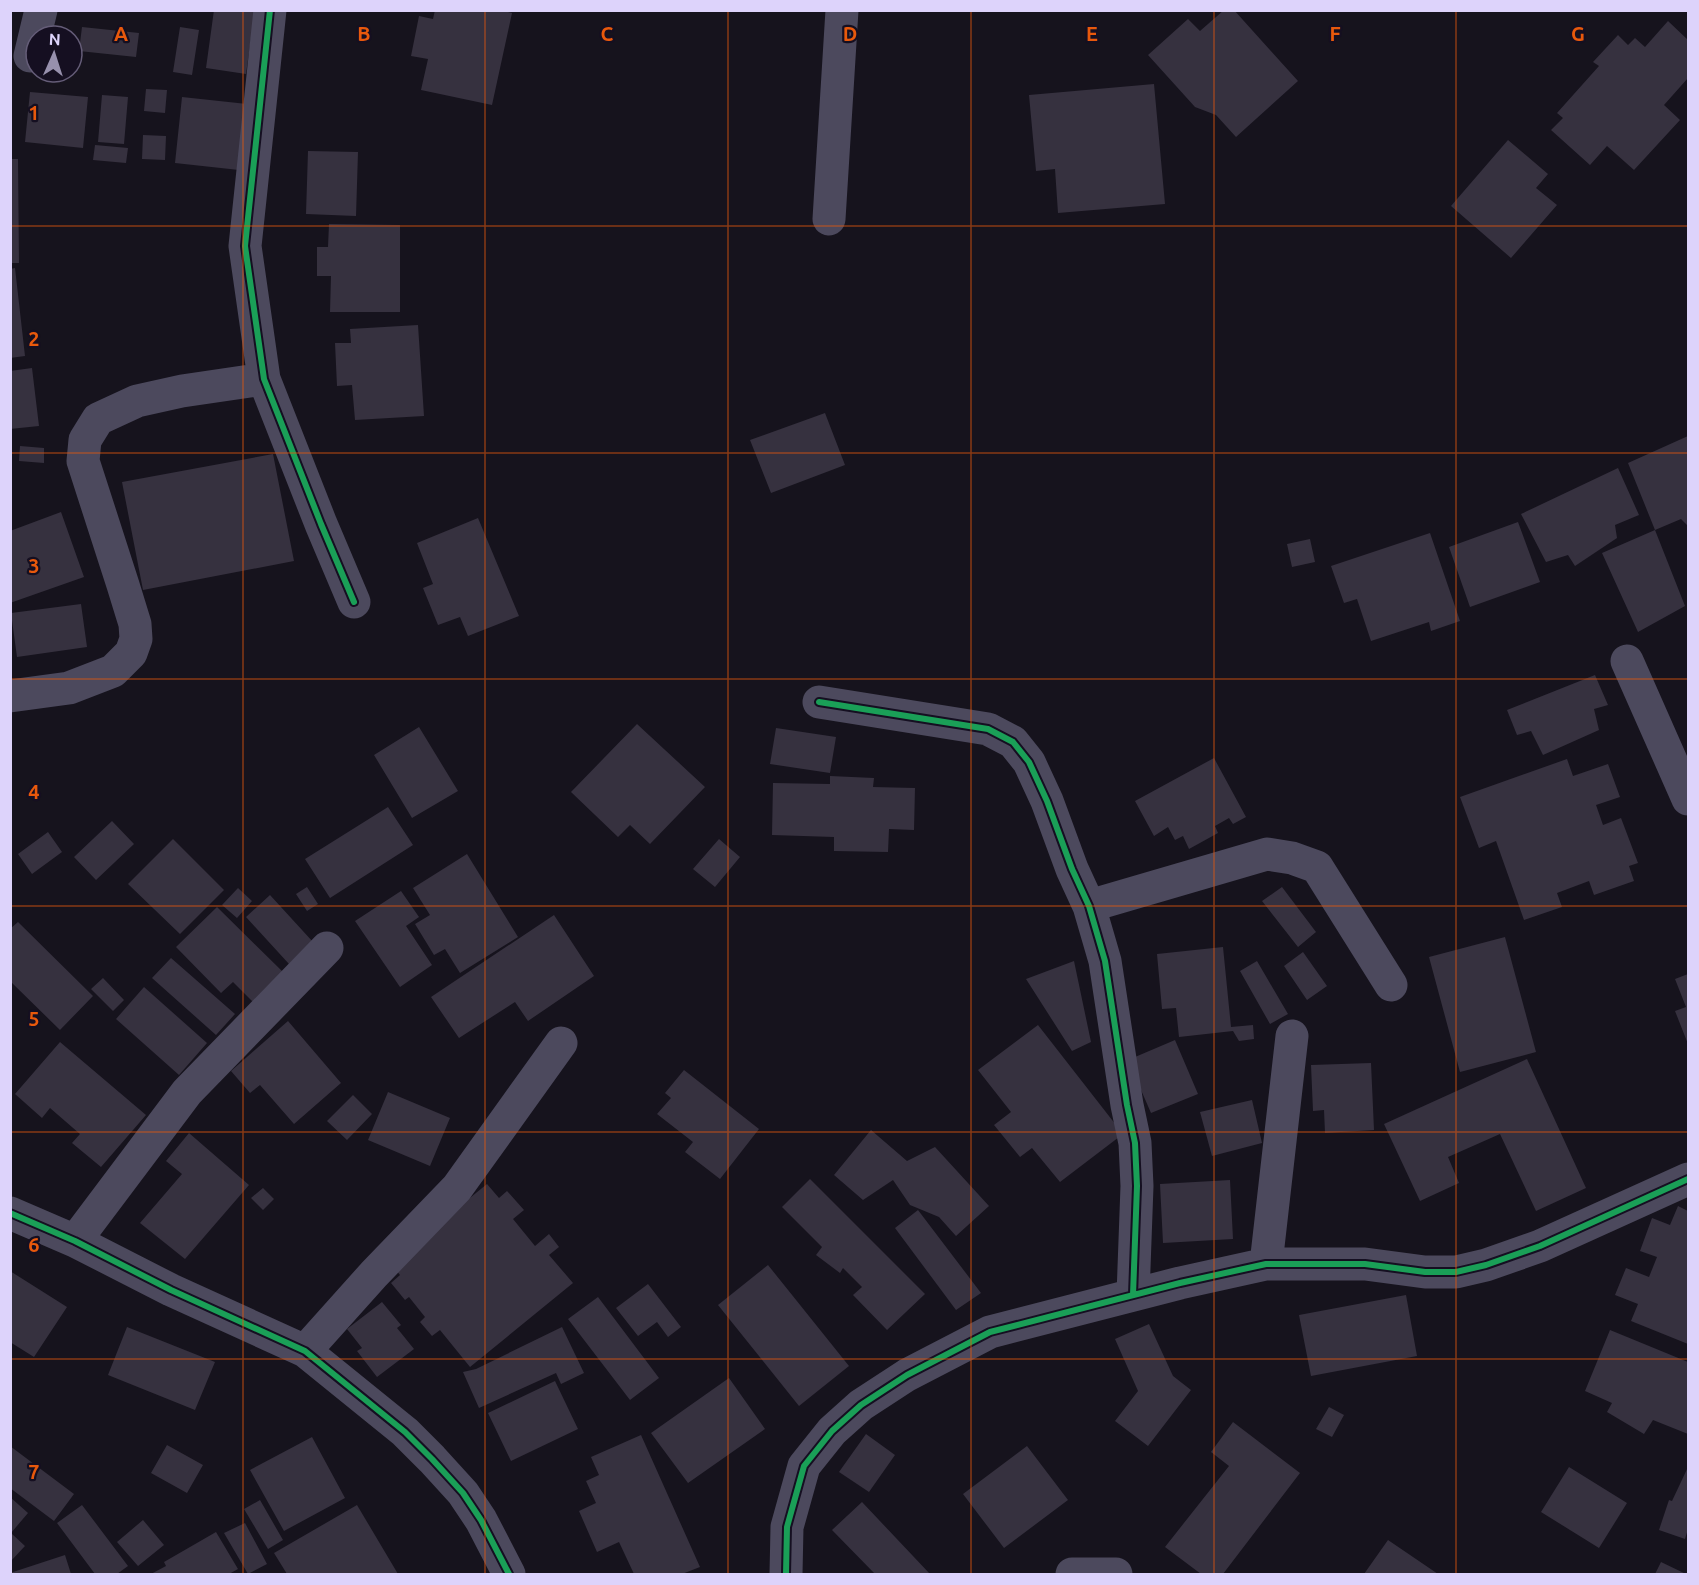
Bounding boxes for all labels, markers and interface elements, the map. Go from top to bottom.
text: A [114,22,128,45]
text: B [357,22,371,45]
text: C [601,22,614,45]
text: D [843,22,857,45]
text: E [1086,22,1098,45]
text: F [1329,22,1341,45]
text: G [1571,22,1585,45]
north arrow [24,24,84,84]
text: N [48,30,61,48]
text: 1 [28,101,40,124]
text: 2 [28,327,40,350]
text: 3 [28,554,40,577]
text: 4 [28,780,40,803]
text: 5 [28,1007,40,1030]
text: 6 [28,1233,40,1256]
text: 7 [28,1460,40,1483]

